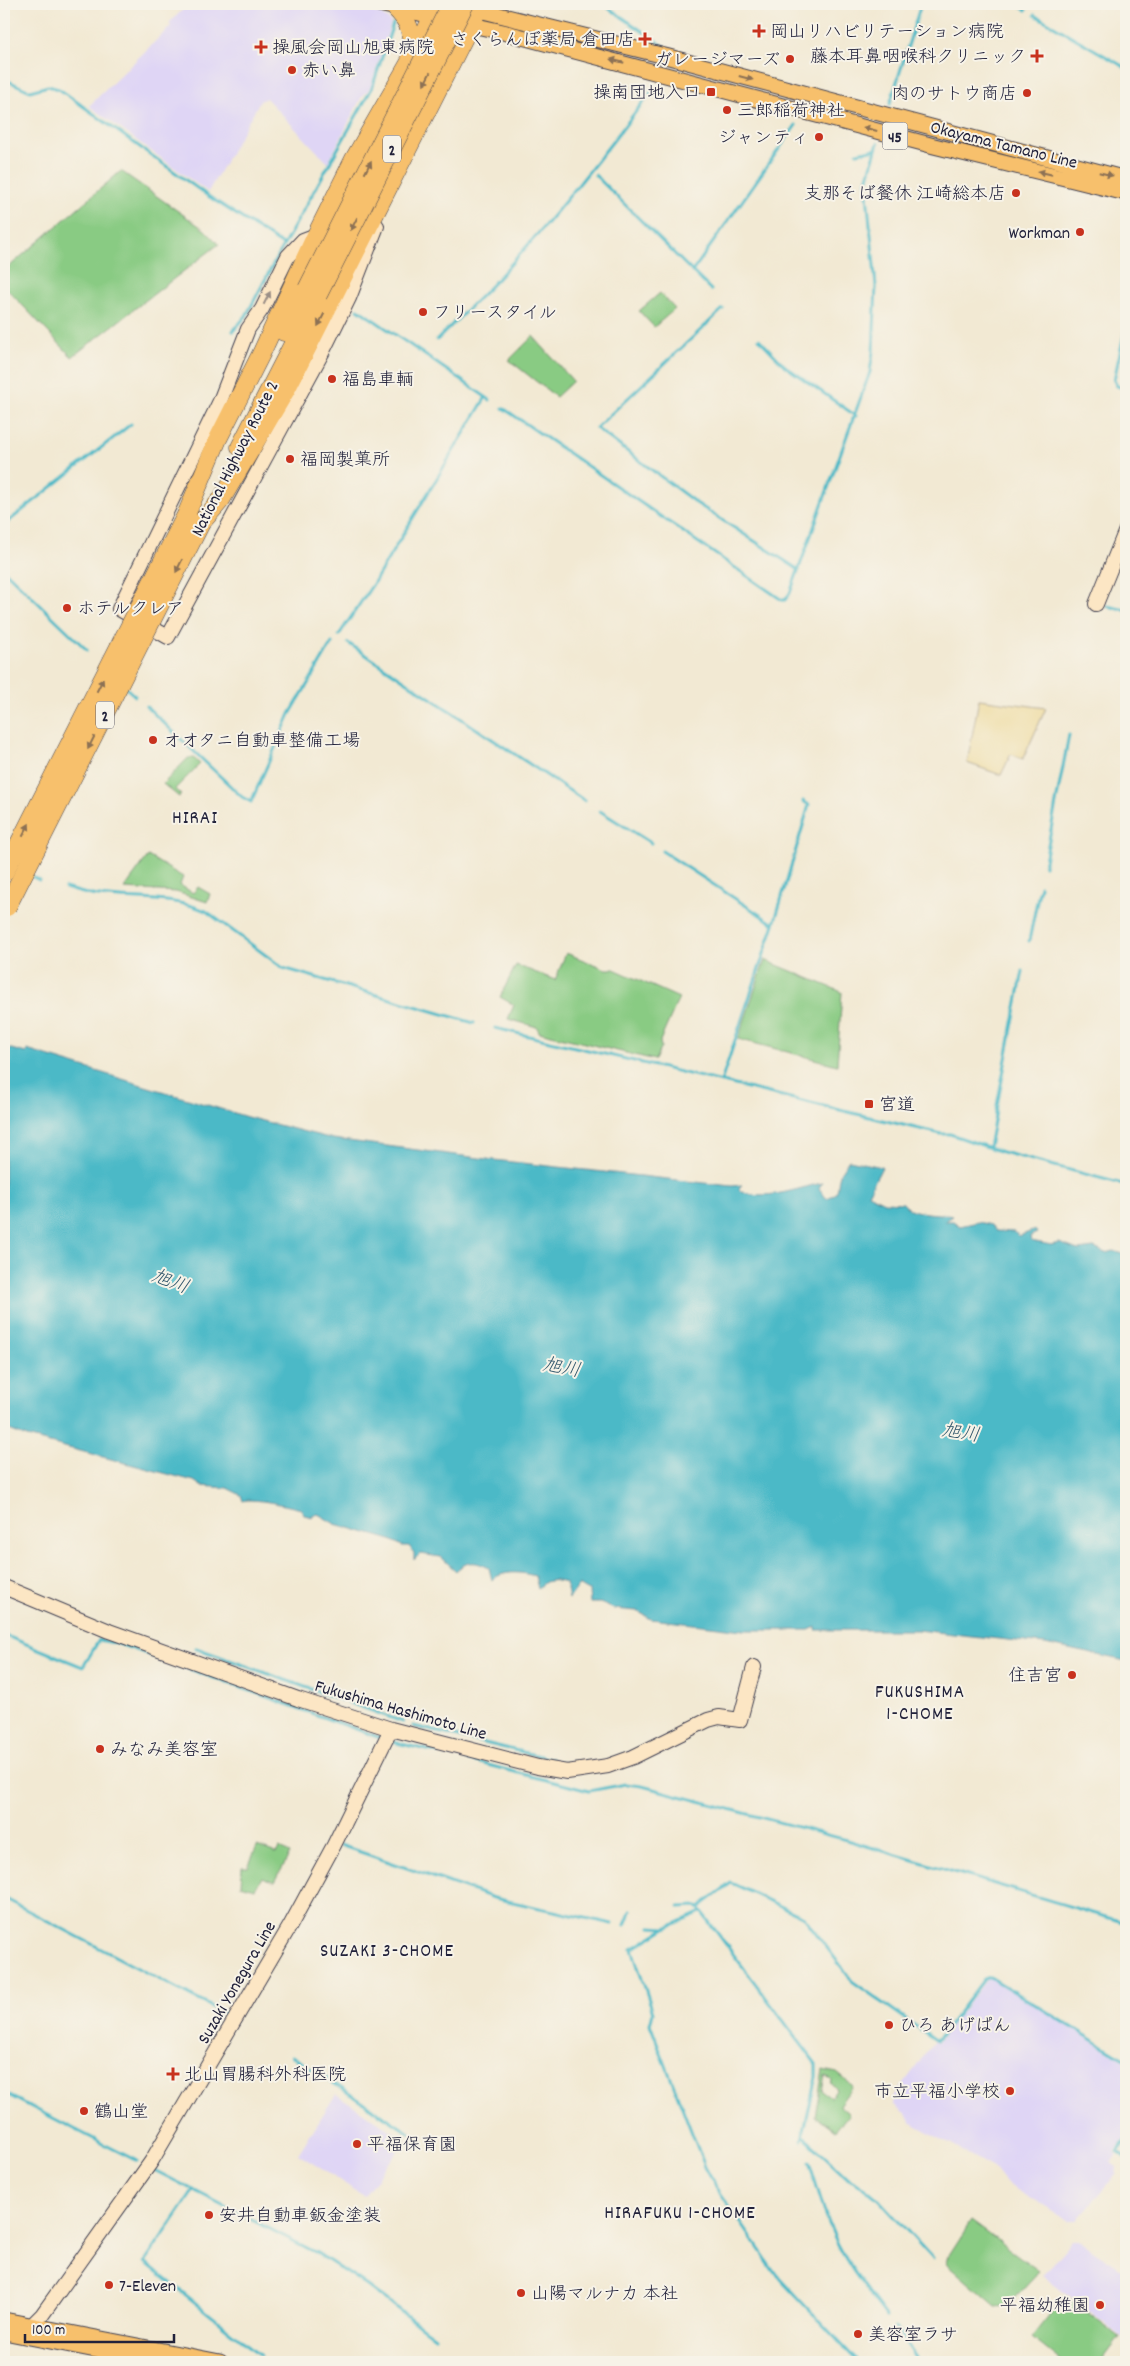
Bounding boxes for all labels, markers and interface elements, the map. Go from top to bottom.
place label: 岡山リハビリテーション病院 [770,21,1004,46]
marker: 岡山リハビリテーション病院 [752,24,766,38]
place label: さくらんぼ薬局 倉田店 [451,29,635,54]
marker: さくらんぼ薬局 倉田店 [639,33,651,45]
place label: 操風会岡山旭東病院 [272,37,434,62]
marker: 操風会岡山旭東病院 [254,40,268,54]
place label: 藤本耳鼻咽喉科クリニック [810,46,1026,71]
place label: ガレージマーズ [654,49,780,74]
marker: 藤本耳鼻咽喉科クリニック [1030,49,1044,63]
marker: ガレージマーズ [784,53,796,65]
one-way arrow [610,57,625,65]
place label: 赤い鼻 [302,60,356,85]
marker: 赤い鼻 [286,64,298,76]
one-way arrow [423,71,431,86]
one-way arrow [739,75,754,83]
place label: 操南団地入口 [593,82,701,107]
place label: 肉のサトウ商店 [891,83,1017,108]
marker: 操南団地入口 [705,86,717,98]
marker: 肉のサトウ商店 [1021,87,1033,99]
place label: 三郎稲荷神社 [737,100,845,125]
marker: 三郎稲荷神社 [721,104,733,116]
street label: Okayama Tamano Line [927,116,1080,177]
road number: 45 [882,122,908,150]
one-way arrow [863,125,878,133]
place label: ジャンティ [718,127,809,152]
marker: ジャンティ [813,131,825,143]
road number: 2 [383,136,401,162]
one-way arrow [364,160,372,175]
one-way arrow [1037,169,1052,177]
one-way arrow [1099,170,1114,178]
place label: 支那そば餐休 江崎総本店 [804,183,1006,208]
marker: 支那そば餐休 江崎総本店 [1010,187,1022,199]
one-way arrow [350,216,358,231]
place label: Workman [1008,222,1070,247]
marker: Workman [1074,226,1086,238]
one-way arrow [263,291,271,305]
place label: フリースタイル [433,302,556,327]
marker: フリースタイル [417,306,429,318]
one-way arrow [317,313,325,327]
place label: 福島車輌 [342,369,414,394]
marker: 福島車輌 [326,373,338,385]
street label: National Highway Route 2 [186,377,286,541]
place label: 福岡製菓所 [300,449,390,474]
marker: 福岡製菓所 [284,453,296,465]
one-way arrow [174,559,183,574]
place label: ホテルクレア [77,598,184,623]
marker: ホテルクレア [61,602,73,614]
one-way arrow [96,678,104,692]
road number: 2 [96,702,114,728]
place label: オオタニ自動車整備工場 [163,730,360,755]
marker: オオタニ自動車整備工場 [147,734,159,746]
one-way arrow [87,736,95,750]
district label: HIRAI [172,806,218,833]
one-way arrow [22,823,30,837]
place label: 宮道 [879,1094,915,1119]
marker: 宮道 [863,1098,875,1110]
water label: 旭川 [147,1264,192,1303]
water label: 旭川 [540,1353,583,1386]
water label: 旭川 [940,1418,981,1451]
place label: 住吉宮 [1008,1665,1062,1690]
marker: 住吉宮 [1066,1669,1078,1681]
street label: Fukushima Hashimoto Line [311,1675,489,1748]
district label: FUKUSHIMA 1-CHOME [875,1680,965,1729]
place label: みなみ美容室 [110,1739,218,1764]
marker: みなみ美容室 [94,1743,106,1755]
street label: Suzaki Yonegura Line [193,1917,284,2049]
district label: SUZAKI 3-CHOME [320,1939,454,1966]
place label: ひろ あげぱん [899,2015,1011,2040]
marker: ひろ あげぱん [883,2019,895,2031]
place label: 北山胃腸科外科医院 [184,2064,346,2089]
marker: 北山胃腸科外科医院 [166,2067,180,2081]
place label: 市立平福小学校 [874,2081,1000,2106]
marker: 市立平福小学校 [1004,2085,1016,2097]
place label: 鶴山堂 [94,2101,148,2126]
marker: 鶴山堂 [78,2105,90,2117]
place label: 平福保育園 [367,2134,457,2159]
marker: 平福保育園 [351,2138,363,2150]
district label: HIRAFUKU 1-CHOME [604,2201,756,2228]
place label: 安井自動車鈑金塗装 [219,2205,381,2230]
marker: 安井自動車鈑金塗装 [203,2209,215,2221]
place label: 7-Eleven [119,2275,176,2300]
marker: 7-Eleven [103,2279,115,2291]
place label: 山陽マルナカ 本社 [531,2283,679,2308]
marker: 山陽マルナカ 本社 [515,2287,527,2299]
place label: 平福幼稚園 [1000,2295,1090,2320]
marker: 平福幼稚園 [1094,2299,1106,2311]
scale bar [25,2311,174,2343]
text: 100 m [32,2320,65,2342]
place label: 美容室ラサ [868,2324,958,2349]
marker: 美容室ラサ [852,2328,864,2340]

